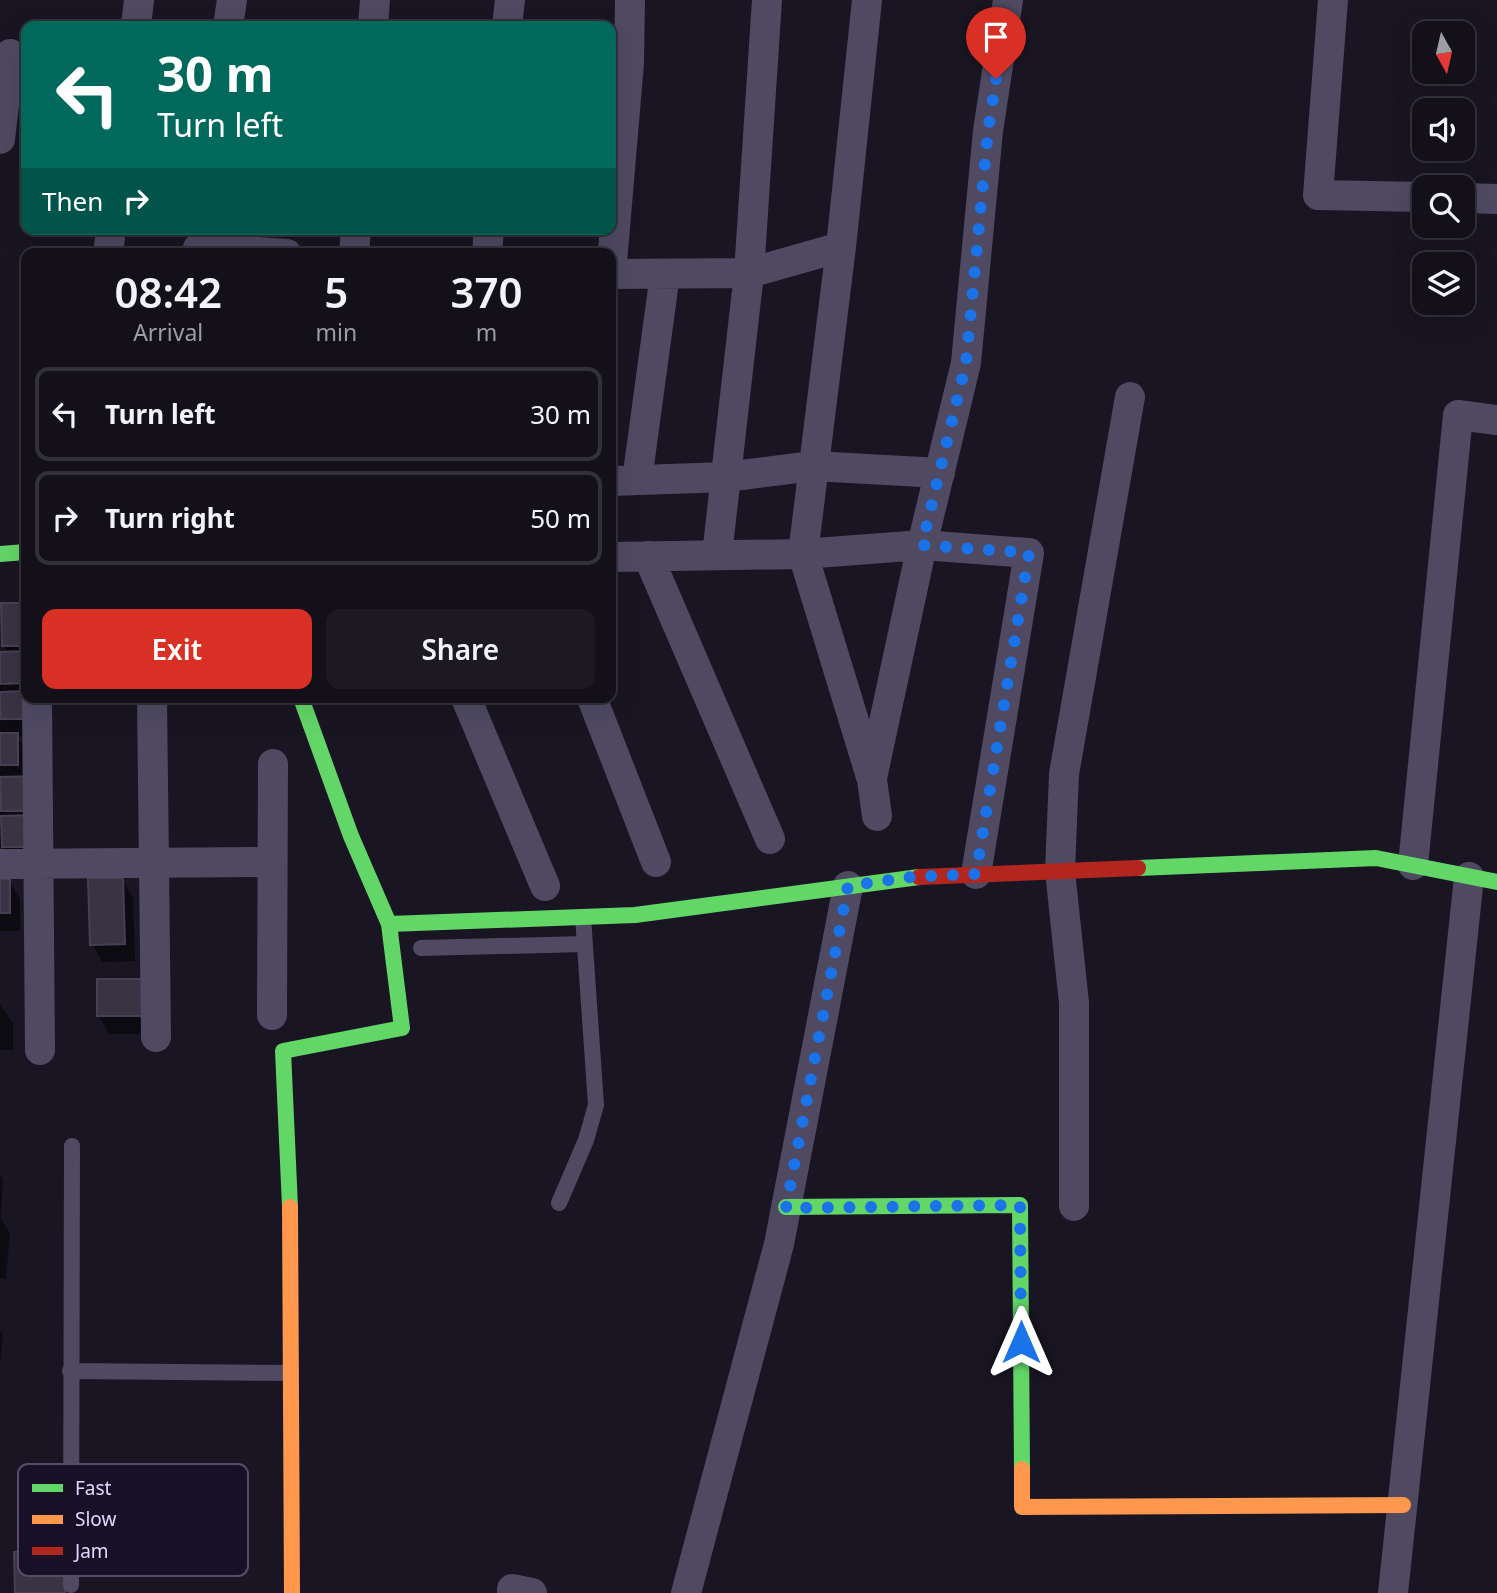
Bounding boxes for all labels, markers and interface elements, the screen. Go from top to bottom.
pin [966,7,1026,79]
icon: arrive [977,18,1015,56]
north arrow [1412,21,1475,84]
map controls [1412,21,1475,315]
text: 30 m [157,40,274,106]
icon: left [42,49,133,140]
button: sound [1412,98,1475,161]
text: Turn left [157,103,283,146]
button: search [1412,175,1475,238]
icon: right [117,182,155,220]
text: Then [42,183,103,219]
button: layers [1412,252,1475,315]
text: 08:42 [114,263,222,320]
text: 5 [324,263,348,320]
text: 370 [451,263,523,320]
text: Arrival [133,316,203,348]
text: min [315,316,357,348]
text: m [476,316,497,348]
icon: left [46,395,84,433]
text: Turn left [105,396,216,432]
text: 30 m [530,396,591,432]
icon: right [46,499,84,537]
text: Turn right [105,500,235,536]
text: 50 m [530,500,591,536]
button: Exit [42,609,312,689]
button: Share [326,609,595,689]
position arrow [984,1305,1058,1379]
legend [18,1464,248,1576]
text: Fast [75,1475,112,1501]
text: Slow [75,1506,116,1532]
text: Jam [73,1538,109,1564]

